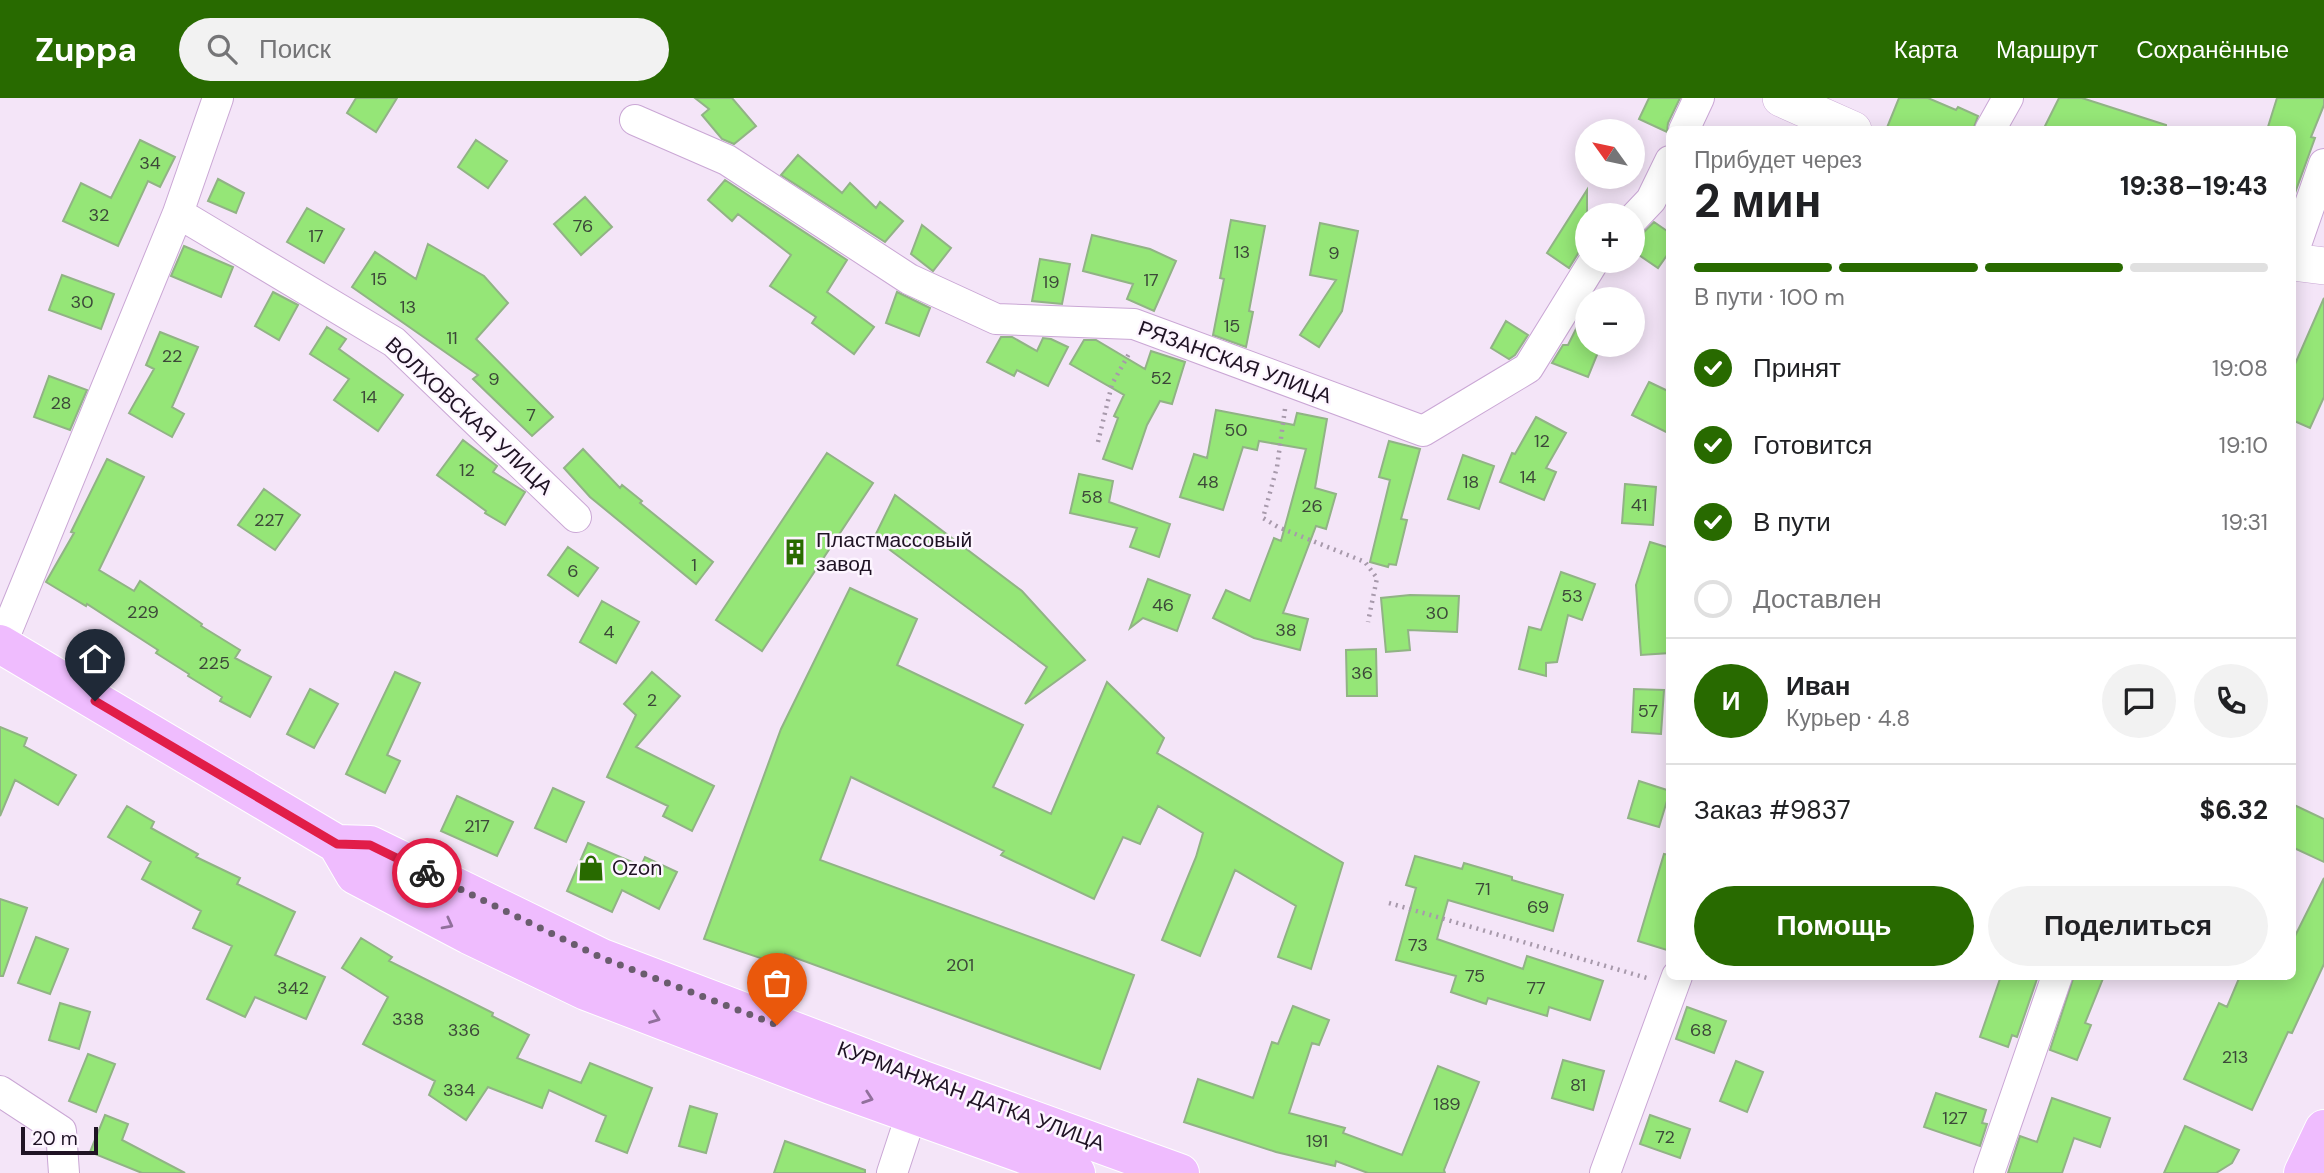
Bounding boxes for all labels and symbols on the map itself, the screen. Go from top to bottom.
north arrow [1575,119,1645,189]
house number: 34 [139,151,161,175]
house number: 32 [88,203,110,227]
house number: 76 [573,214,593,238]
house number: 17 [308,224,324,248]
house number: 13 [1234,240,1250,264]
house number: 9 [1328,241,1340,265]
house number: 15 [371,267,387,291]
house number: 17 [1143,268,1159,292]
house number: 19 [1043,270,1059,294]
house number: 30 [71,290,93,314]
house number: 13 [400,295,416,319]
street label: РЯЗАНСКАЯ УЛИЦА [1134,314,1336,410]
house number: 15 [1224,314,1240,338]
house number: 11 [446,326,458,350]
street label: ВОЛХОВСКАЯ УЛИЦА [379,331,559,501]
house number: 22 [162,344,182,368]
house number: 52 [1150,366,1172,390]
house number: 9 [488,367,500,391]
house number: 14 [361,385,377,409]
house number: 28 [50,391,72,415]
house number: 7 [526,403,536,427]
house number: 50 [1224,418,1248,442]
house number: 12 [1534,429,1550,453]
house number: 12 [459,458,475,482]
house number: 14 [1520,465,1536,489]
house number: 48 [1197,470,1219,494]
house number: 18 [1463,470,1479,494]
house number: 58 [1081,485,1103,509]
house number: 41 [1631,493,1647,517]
house number: 26 [1301,494,1323,518]
house number: 227 [254,508,284,532]
place label: Пластмассовый завод [816,526,972,578]
building icon: Пластмассовый завод [780,537,810,567]
house number: 1 [691,553,697,577]
house number: 6 [567,559,579,583]
house number: 53 [1561,584,1583,608]
house number: 46 [1152,593,1174,617]
house number: 229 [127,600,159,624]
house number: 30 [1426,601,1448,625]
house number: 38 [1275,618,1297,642]
house number: 4 [604,620,615,644]
pin [65,629,125,701]
house number: 225 [198,651,230,675]
house number: 36 [1351,661,1373,685]
house number: 2 [647,688,657,712]
house number: 57 [1638,699,1658,723]
house number: 217 [464,814,490,838]
courier [392,838,462,908]
shop icon: Ozon [576,853,606,883]
place label: Ozon [612,854,662,882]
house number: 71 [1475,877,1491,901]
house number: 69 [1527,895,1549,919]
one-way arrow [441,916,453,929]
house number: 73 [1408,933,1428,957]
pin [747,953,807,1025]
house number: 201 [946,953,974,977]
house number: 75 [1465,964,1485,988]
house number: 342 [277,976,309,1000]
house number: 77 [1526,976,1546,1000]
house number: 338 [392,1007,424,1031]
one-way arrow [649,1009,661,1023]
house number: 336 [448,1018,480,1042]
house number: 68 [1690,1018,1712,1042]
street label: КУРМАНЖАН ДАТКА УЛИЦА [833,1034,1109,1158]
house number: 213 [2222,1045,2248,1069]
house number: 81 [1570,1073,1586,1097]
house number: 334 [443,1078,475,1102]
one-way arrow [861,1090,874,1104]
house number: 189 [1433,1092,1461,1116]
house number: 127 [1942,1106,1968,1130]
scale bar [21,1124,98,1156]
house number: 72 [1655,1125,1675,1149]
house number: 191 [1306,1129,1328,1153]

